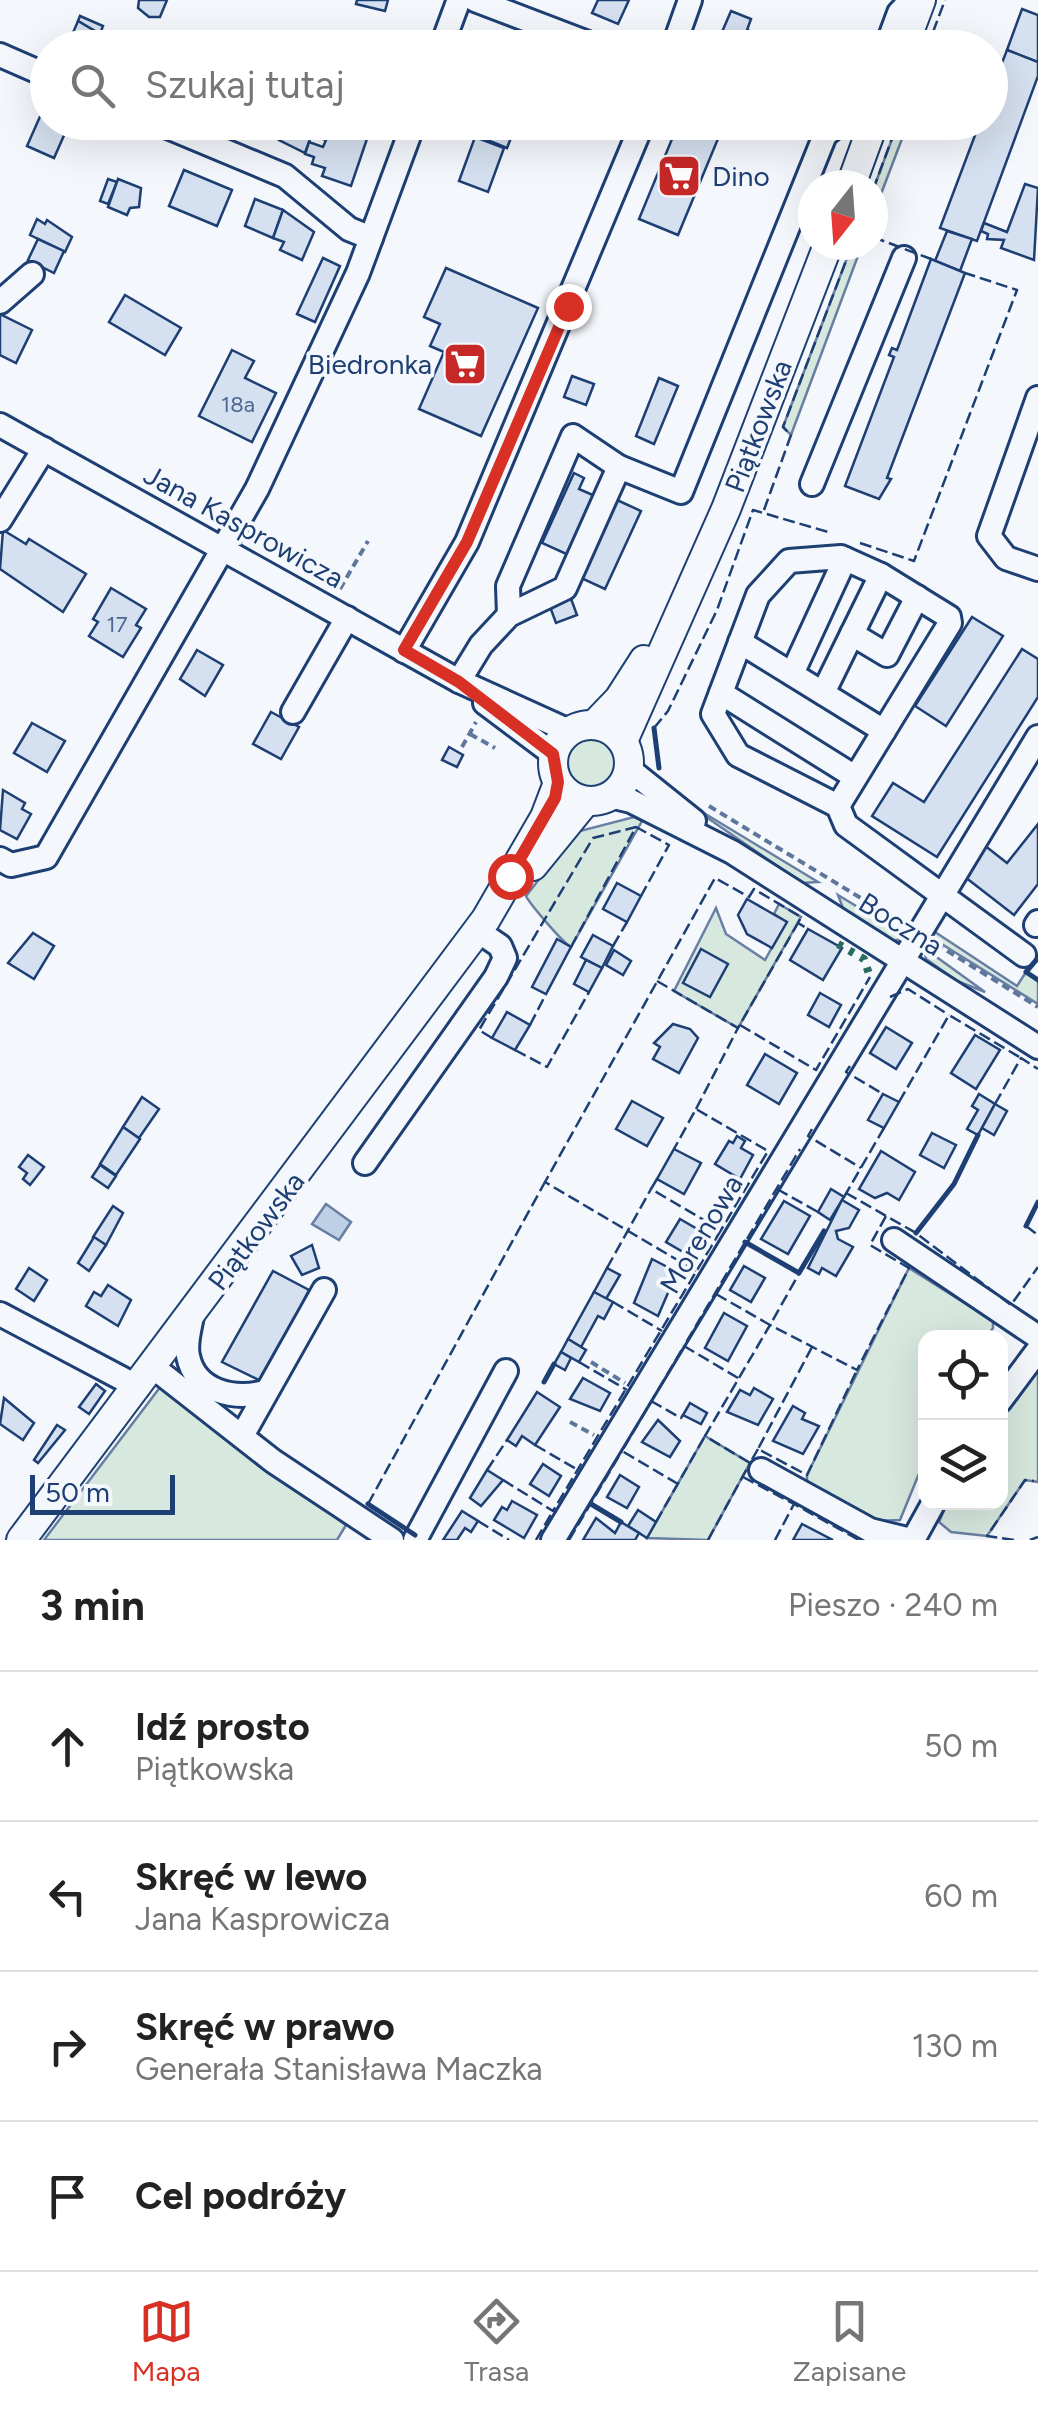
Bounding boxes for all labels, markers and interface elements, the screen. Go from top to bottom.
search box [30,30,1008,140]
icon: search [65,58,120,113]
text: Szukaj tutaj [145,62,345,108]
supermarket icon: Dino [656,153,702,199]
place label: Dino [712,159,770,193]
north arrow [798,170,888,260]
route end [546,284,592,330]
supermarket icon: Biedronka [442,341,488,387]
place label: Biedronka [308,347,432,381]
street label: Piątkowska [717,355,799,497]
house number: 18a [221,391,255,418]
street label: Jana Kasprowicza [138,457,350,595]
house number: 17 [107,611,128,638]
route start [488,854,534,900]
street label: Boczna [853,885,949,963]
street label: Piątkowska [201,1165,311,1297]
street label: Morenowa [652,1169,750,1299]
map controls [918,1330,1008,1510]
button: locate [918,1330,1008,1420]
button: layers [918,1420,1008,1510]
scale bar [30,1470,175,1514]
text: 50 m [45,1475,110,1509]
text: 3 min [40,1580,145,1631]
text: Pieszo · 240 m [788,1586,998,1624]
text: Idź prosto [135,1704,310,1750]
icon: ahead [40,1719,95,1774]
text: 50 m [924,1727,998,1765]
text: Piątkowska [135,1750,294,1788]
text: Skręć w lewo [135,1854,367,1900]
icon: left [40,1869,95,1924]
text: 60 m [924,1877,998,1915]
text: Jana Kasprowicza [135,1900,390,1938]
text: Skręć w prawo [135,2004,395,2050]
icon: right [40,2019,95,2074]
text: 130 m [912,2027,998,2065]
text: Generała Stanisława Maczka [135,2050,543,2088]
icon: arrive [40,2169,95,2224]
text: Cel podróży [135,2173,346,2219]
tab: Mapa [132,2294,201,2388]
tab: Trasa [464,2294,529,2388]
tab: Zapisane [793,2294,906,2388]

